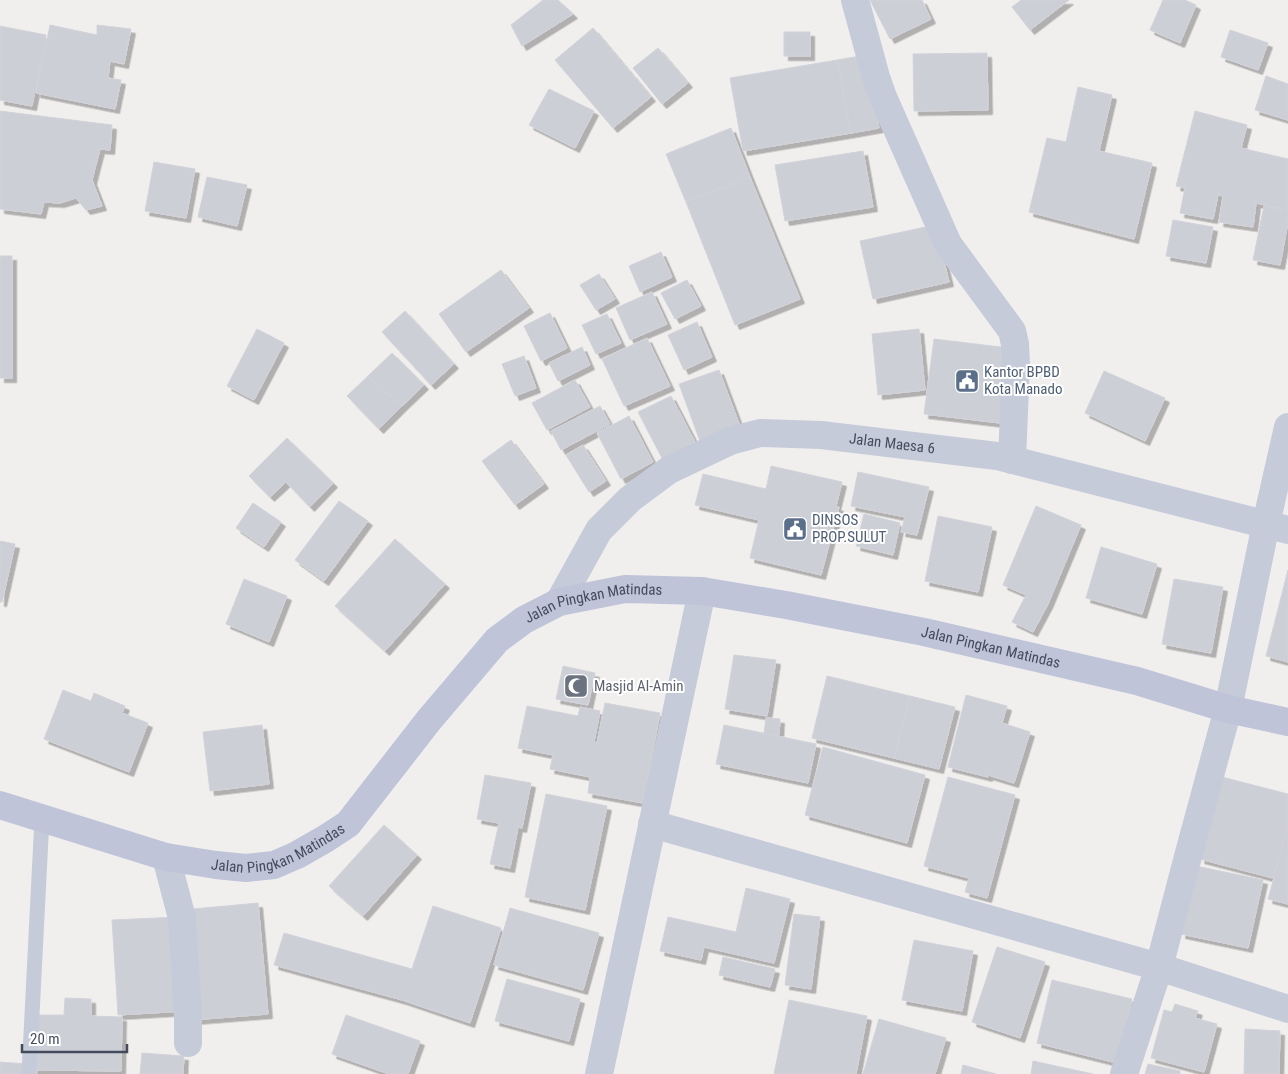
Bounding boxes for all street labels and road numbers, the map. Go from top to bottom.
street label: Jalan Maesa 6 [848,429,936,458]
street label: Jalan Pingkan Matindas [522,580,663,627]
street label: Jalan Pingkan Matindas [919,623,1062,672]
street label: Jalan Pingkan Matindas [210,819,348,877]

